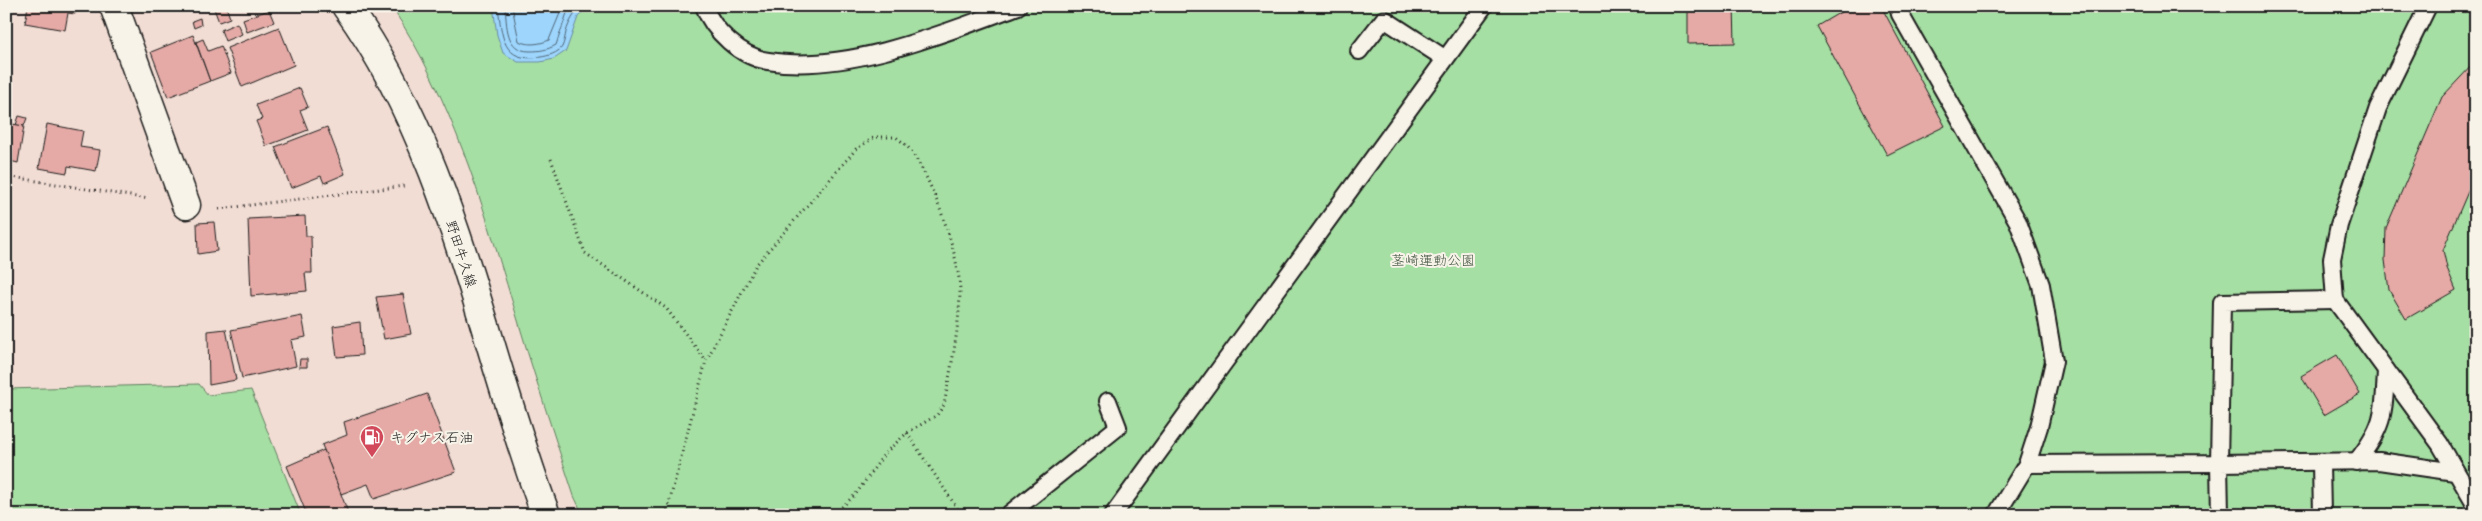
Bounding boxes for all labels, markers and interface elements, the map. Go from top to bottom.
street label: 野田牛久線 [442,218,480,290]
park label: 茎崎運動公園 [1391,252,1475,269]
fuel station icon: キグナス石油 [359,424,385,458]
place label: キグナス石油 [390,429,473,446]

